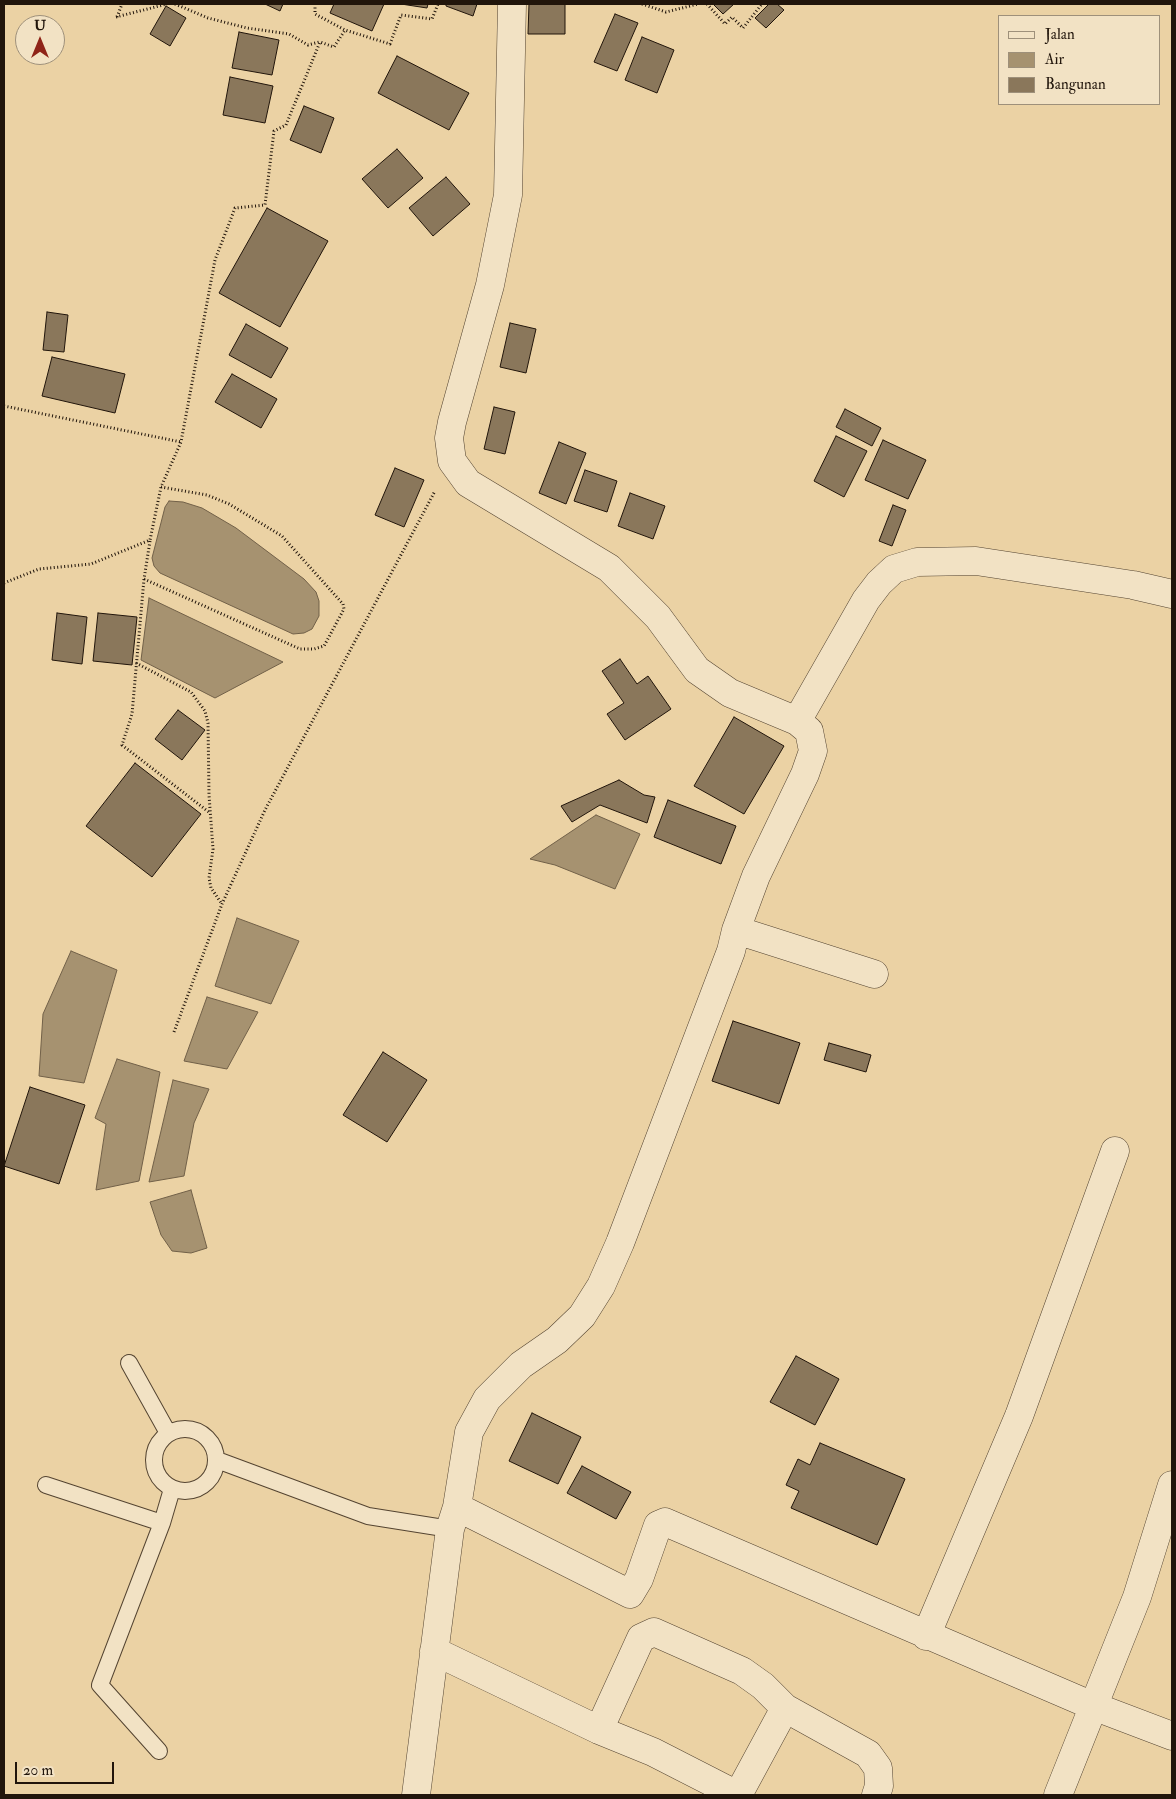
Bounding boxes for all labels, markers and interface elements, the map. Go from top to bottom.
north arrow [15,15,65,65]
legend [998,15,1161,105]
text: U [34,17,46,34]
text: Jalan [1045,25,1075,44]
text: Air [1045,50,1064,69]
text: Bangunan [1045,75,1106,94]
scale bar [18,1752,116,1784]
text: 20 m [23,1761,53,1780]

